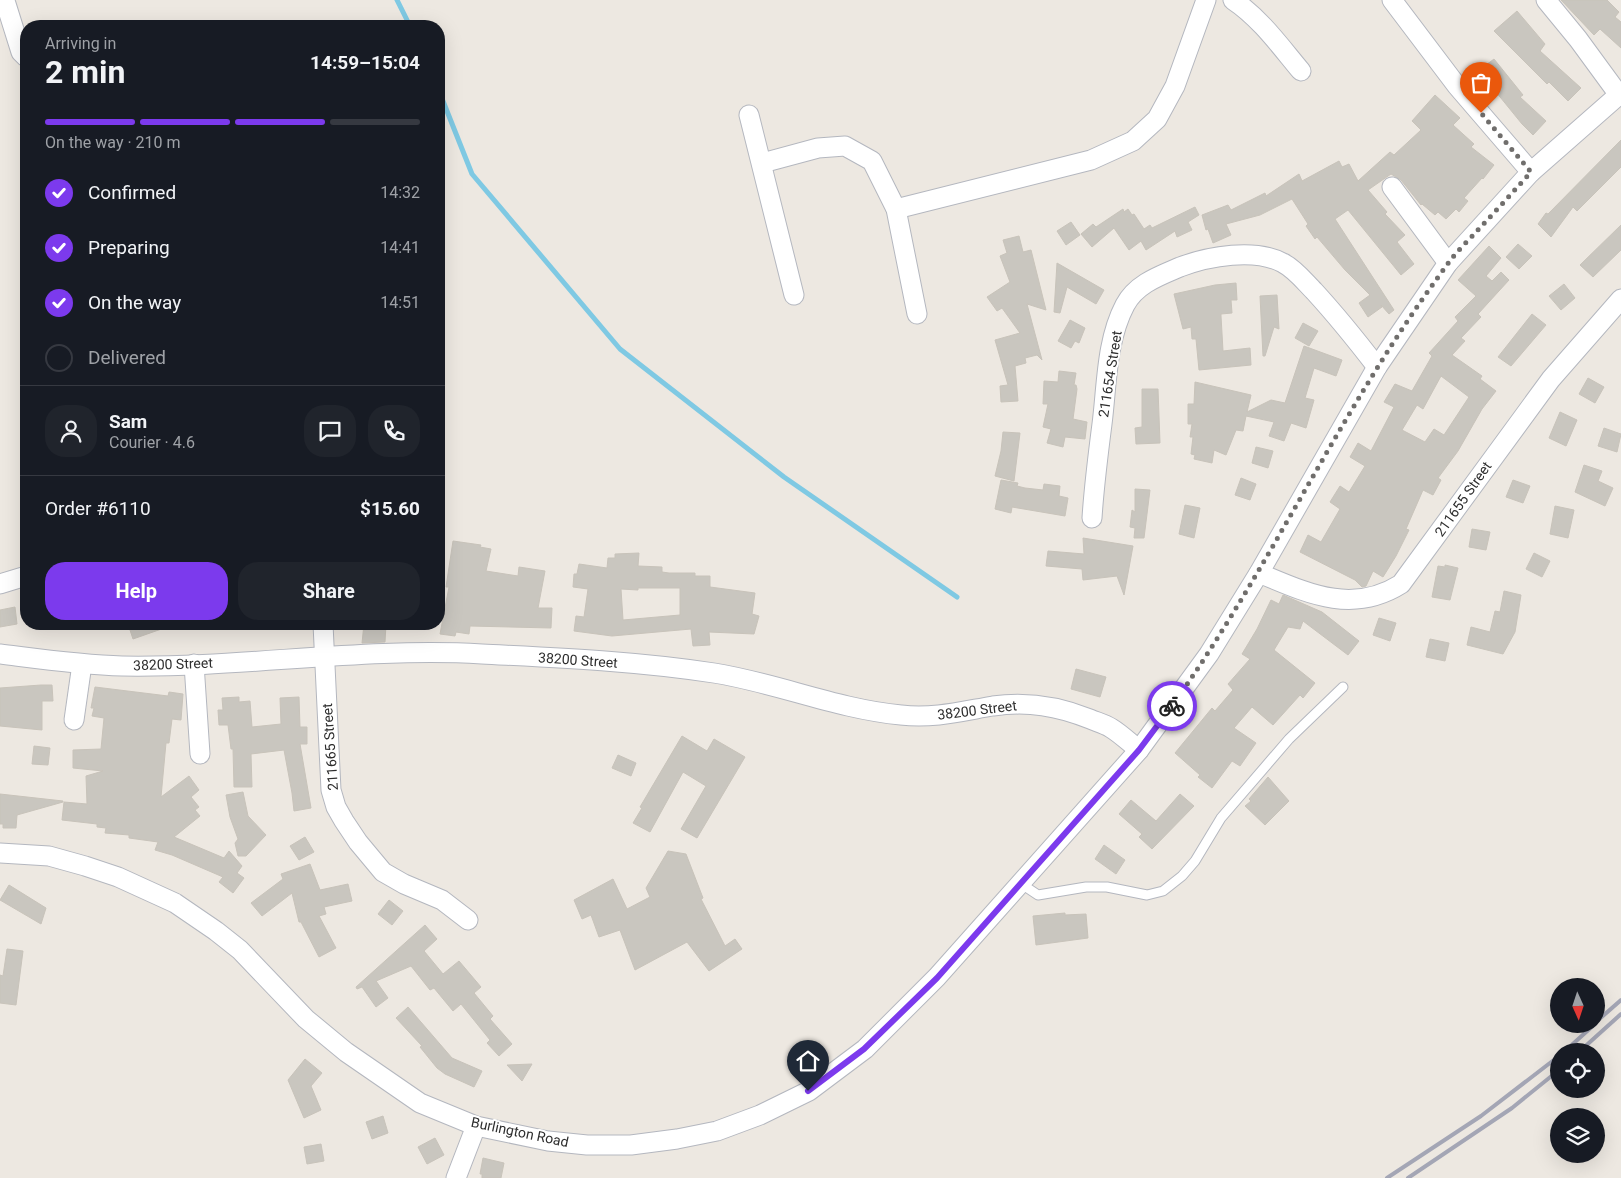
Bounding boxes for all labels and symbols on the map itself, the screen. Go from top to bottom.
pin [1460,62,1502,113]
street label: 211654 Street [1095,329,1125,419]
street label: 211655 Street [1431,458,1495,539]
street label: 38200 Street [538,649,619,671]
street label: 38200 Street [133,655,214,673]
courier [1147,681,1197,731]
street label: 38200 Street [936,697,1018,723]
street label: 211665 Street [319,702,341,791]
north arrow [1550,978,1605,1032]
pin [787,1040,829,1091]
street label: Burlington Road [470,1114,570,1150]

